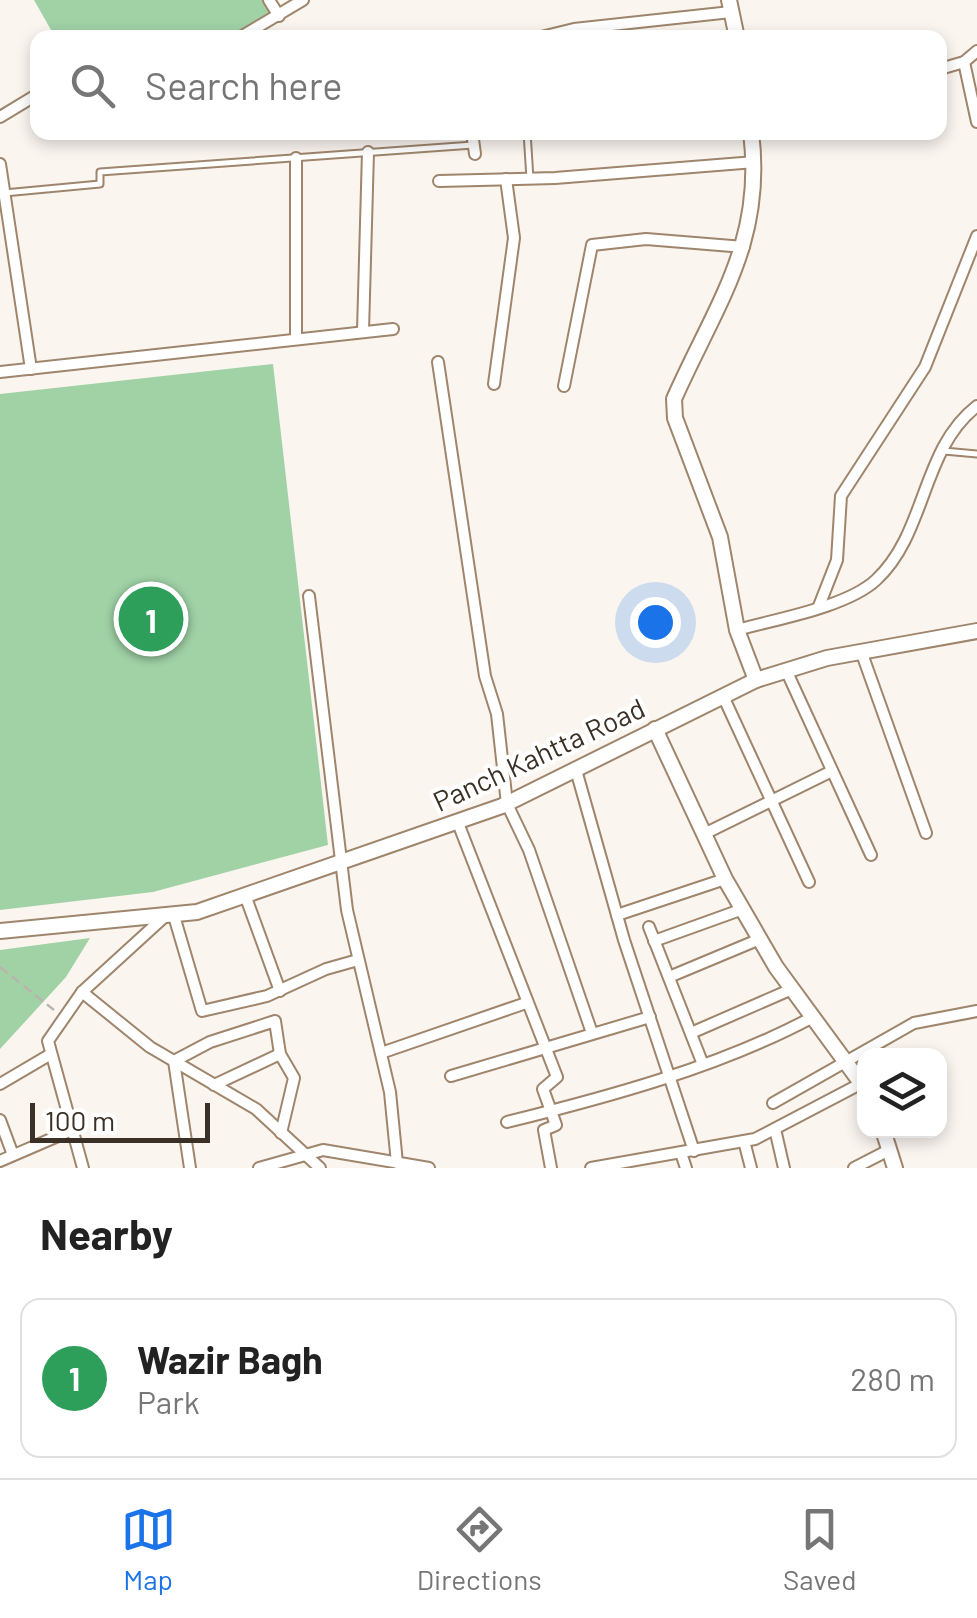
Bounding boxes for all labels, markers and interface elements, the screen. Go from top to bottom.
search box [30,30,947,140]
icon: search [65,58,120,113]
text: Search here [145,62,343,108]
pin: 1 [118,582,184,656]
your location [630,597,681,648]
street label: Panch Kahtta Road [427,690,650,818]
map controls [857,1048,947,1138]
button: layers [857,1048,947,1138]
scale bar [30,1098,210,1142]
text: 100 m [45,1103,115,1137]
text: Nearby [40,1208,173,1258]
text: Wazir Bagh [137,1336,323,1382]
text: 1 [69,1359,80,1397]
text: 280 m [850,1359,935,1397]
text: Park [137,1382,200,1420]
tab: Map [121,1502,176,1596]
tab: Directions [417,1502,542,1596]
tab: Saved [783,1502,856,1596]

